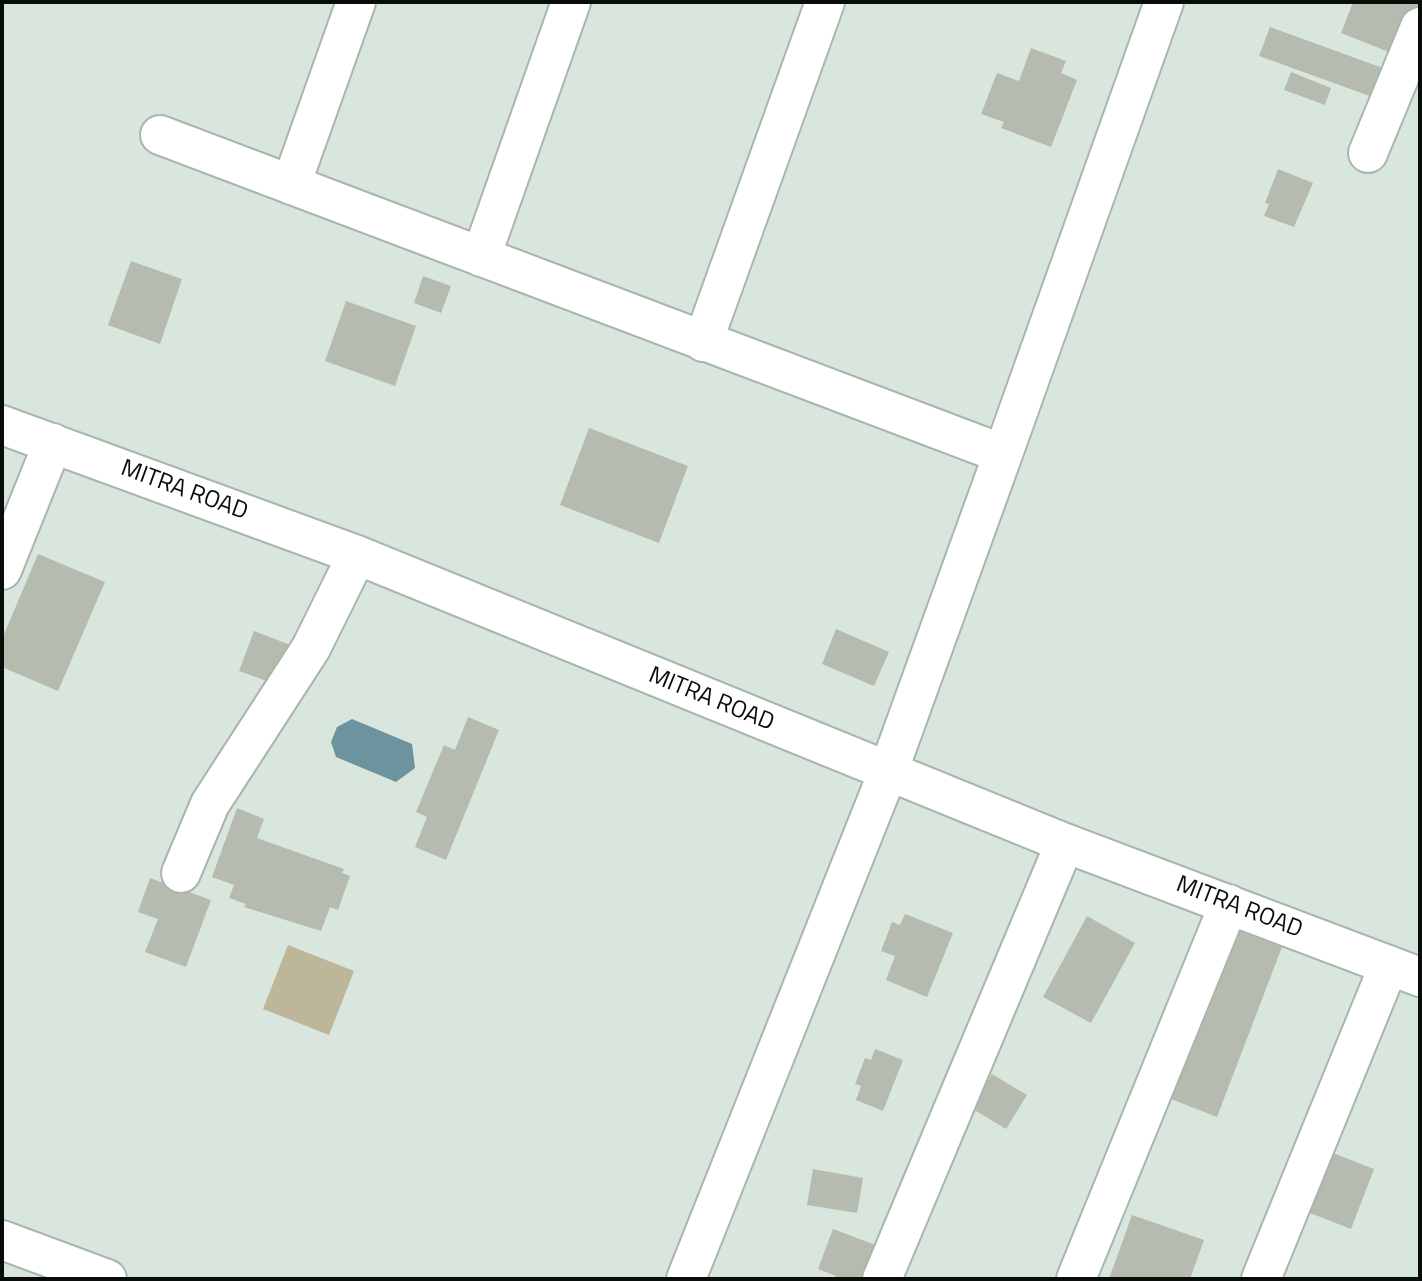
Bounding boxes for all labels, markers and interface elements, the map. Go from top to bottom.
street label: MITRA ROAD [117,455,251,527]
street label: MITRA ROAD [644,662,778,738]
street label: MITRA ROAD [1172,871,1306,945]

